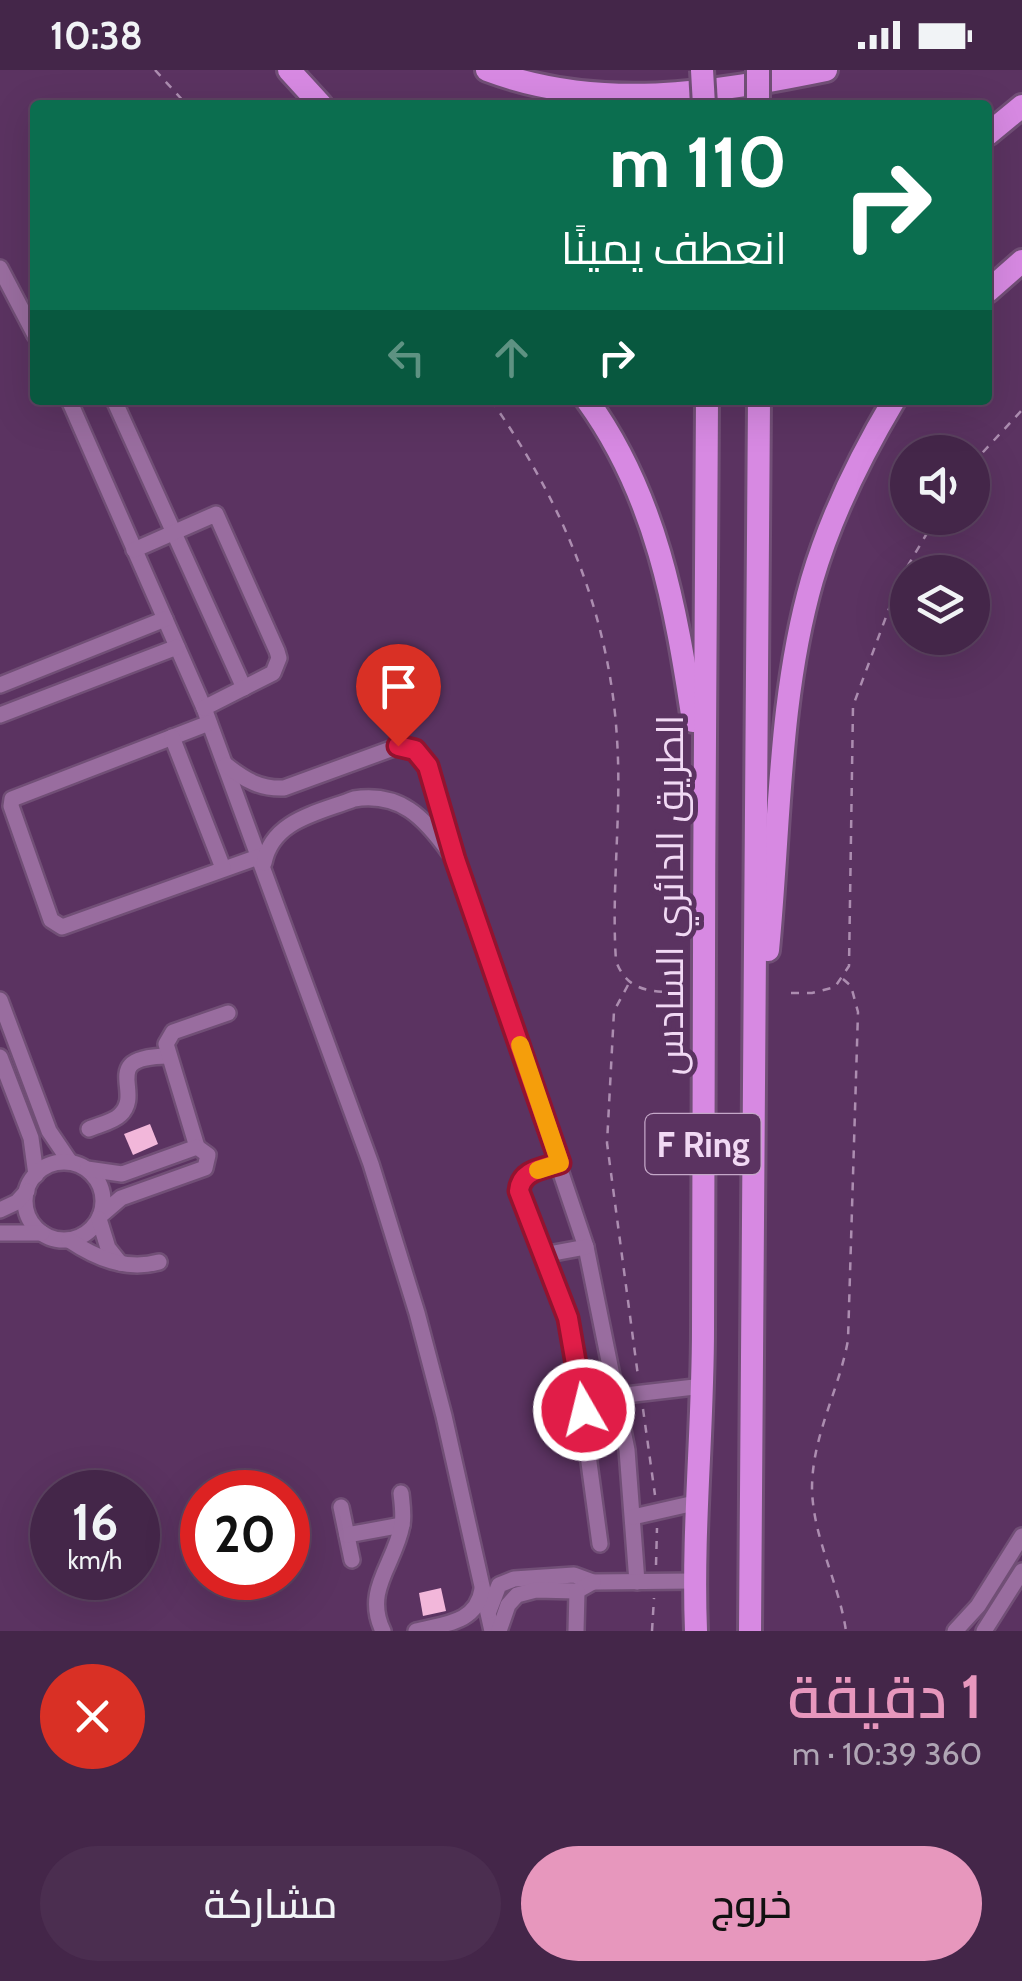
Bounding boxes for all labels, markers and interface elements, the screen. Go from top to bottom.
text: 10:38 [50,12,143,59]
text: 110 m [609,119,787,205]
icon: right [822,140,952,270]
text: انعطف يمينًا [561,221,787,275]
icon: left [379,330,434,385]
icon: ahead [484,330,539,385]
icon: right [589,330,644,385]
map controls [890,435,990,655]
button: sound [890,435,990,535]
button: layers [890,555,990,655]
pin [356,644,441,747]
icon: arrive [371,659,426,714]
street label: الطريق الدائري السادس [646,715,699,1075]
road number: F Ring [646,1114,760,1174]
position arrow [532,1358,636,1462]
speed limit sign: 20 [180,1470,310,1600]
text: 16 [72,1492,118,1553]
text: km/h [68,1545,122,1575]
text: 1 دقيقة [788,1660,982,1733]
button: close [40,1664,145,1769]
text: 360 m · 10:39 [792,1734,982,1773]
button: مشاركة [40,1846,501,1961]
button: خروج [521,1846,982,1961]

